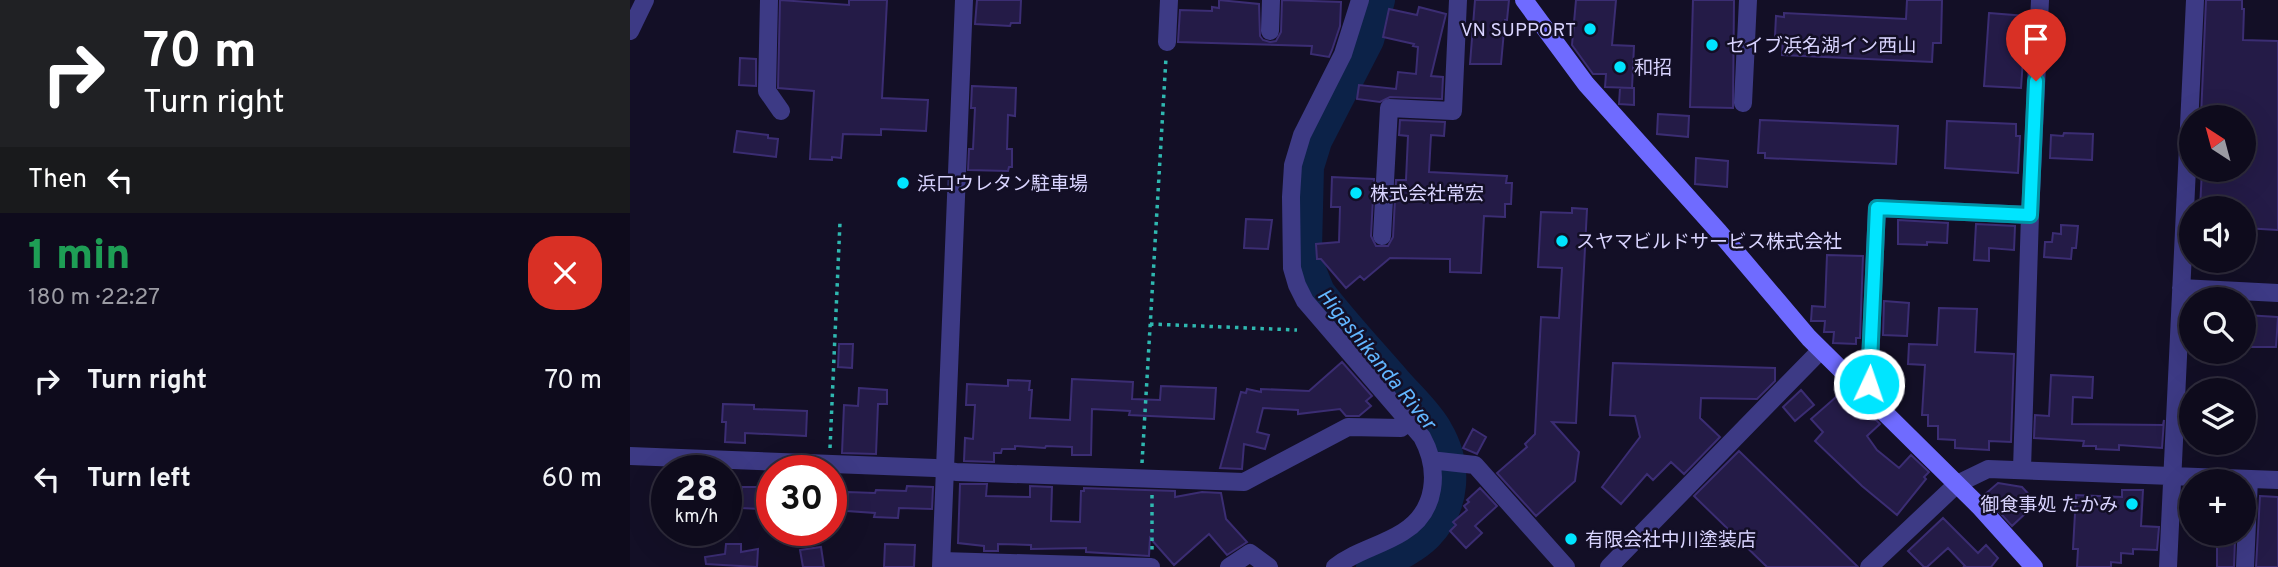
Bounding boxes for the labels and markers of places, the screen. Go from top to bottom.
pin [2006,9,2066,81]
place label: VN SUPPORT [1461,19,1576,43]
marker: VN SUPPORT [1582,21,1598,37]
place label: セイブ浜名湖イン西山 [1726,35,1916,59]
marker: セイブ浜名湖イン西山 [1704,37,1720,53]
place label: 和招 [1634,57,1672,81]
marker: 和招 [1612,59,1628,75]
place label: 浜口ウレタン駐車場 [917,173,1088,197]
marker: 浜口ウレタン駐車場 [895,175,911,191]
place label: 株式会社常宏 [1370,183,1484,207]
marker: 株式会社常宏 [1348,185,1364,201]
place label: スヤマビルドサービス株式会社 [1576,231,1842,255]
marker: スヤマビルドサービス株式会社 [1554,233,1570,249]
place label: 御食事処 たかみ [1981,494,2118,518]
marker: 御食事処 たかみ [2124,496,2140,512]
place label: 有限会社中川塗装店 [1585,529,1756,553]
marker: 有限会社中川塗装店 [1563,531,1579,547]

